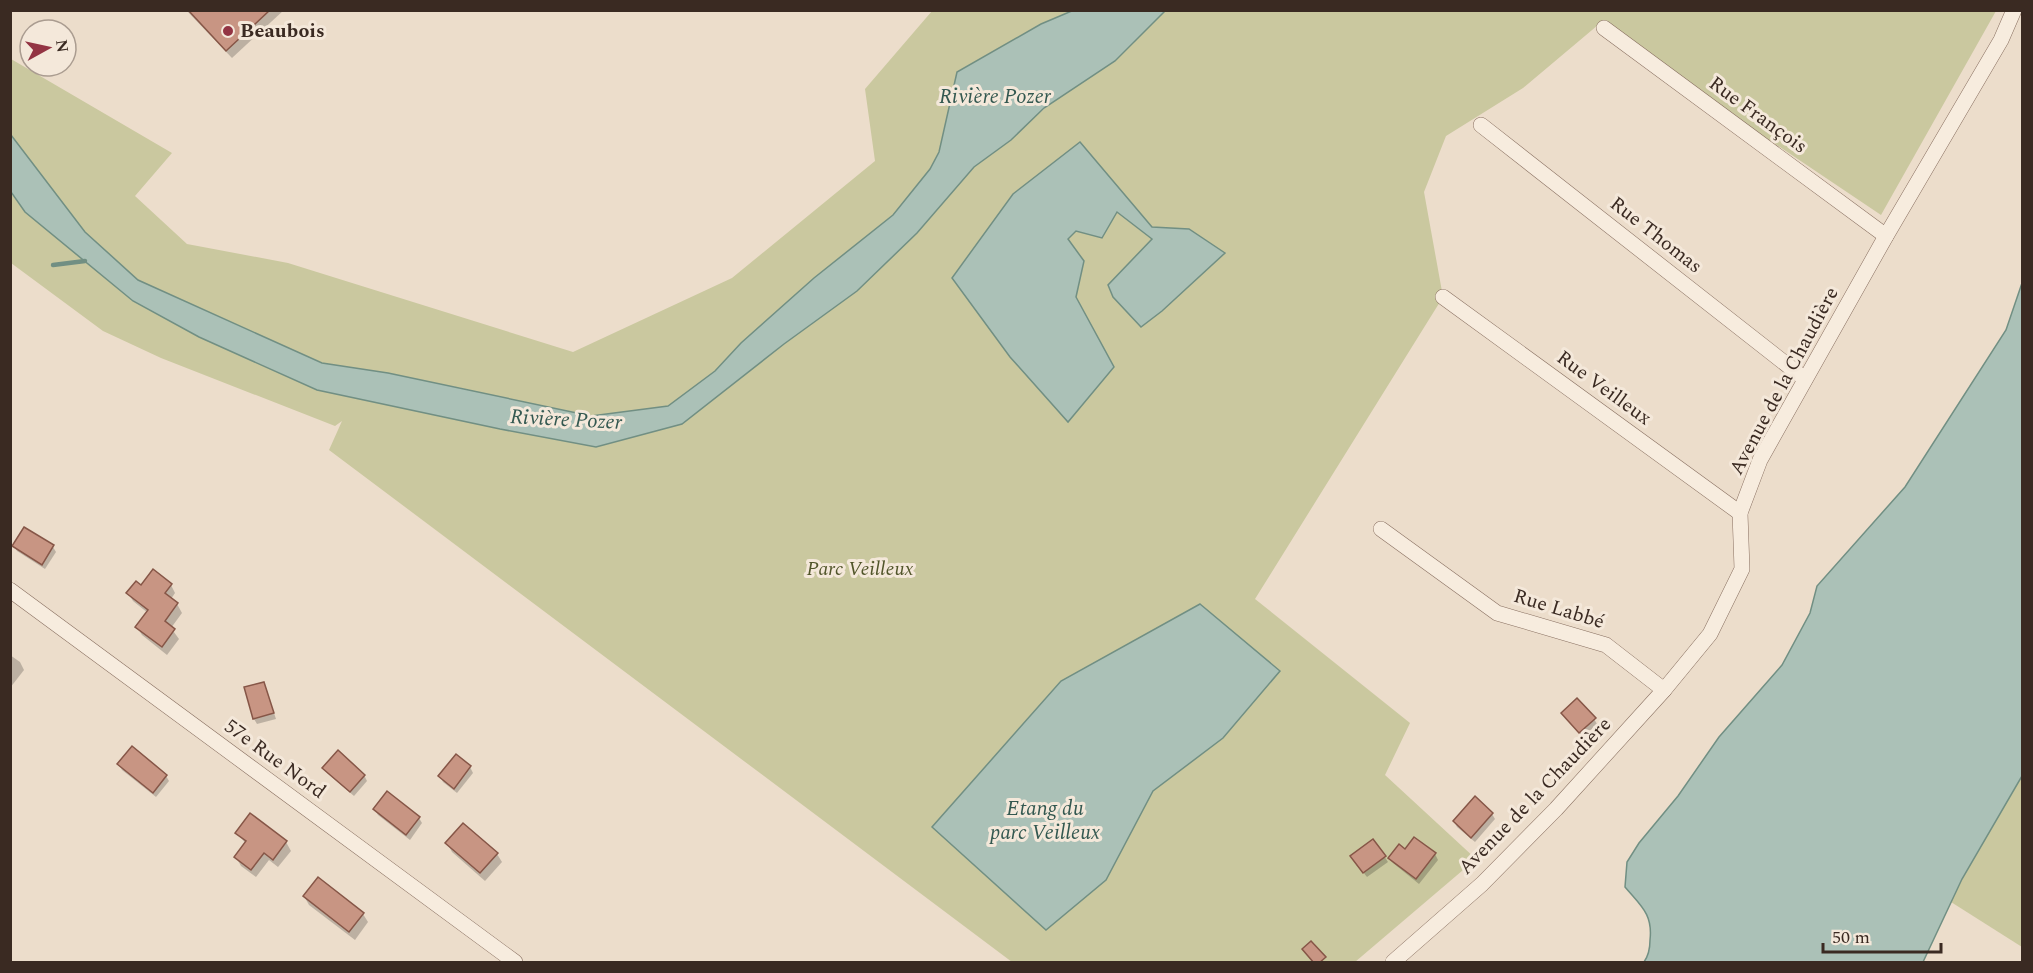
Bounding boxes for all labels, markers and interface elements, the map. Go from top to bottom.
place label: Beaubois [240,16,325,46]
north arrow [18,18,78,78]
marker: Beaubois [221,24,235,38]
text: N [49,38,75,54]
street label: Rue François [1702,69,1814,161]
water label: Rivière Pozer [939,81,1052,113]
street label: Rue Thomas [1603,189,1709,281]
street label: Avenue de la Chaudière [1722,282,1846,480]
street label: Rue Veilleux [1550,343,1658,433]
water label: Rivière Pozer [509,401,624,439]
park label: Parc Veilleux [807,554,914,584]
street label: Rue Labbé [1510,581,1608,637]
street label: Avenue de la Chaudière [1451,710,1619,882]
street label: 57e Rue Nord [218,712,332,806]
water label: Etang du parc Veilleux [989,793,1100,849]
scale bar [1823,916,1942,954]
text: 50 m [1832,924,1870,951]

